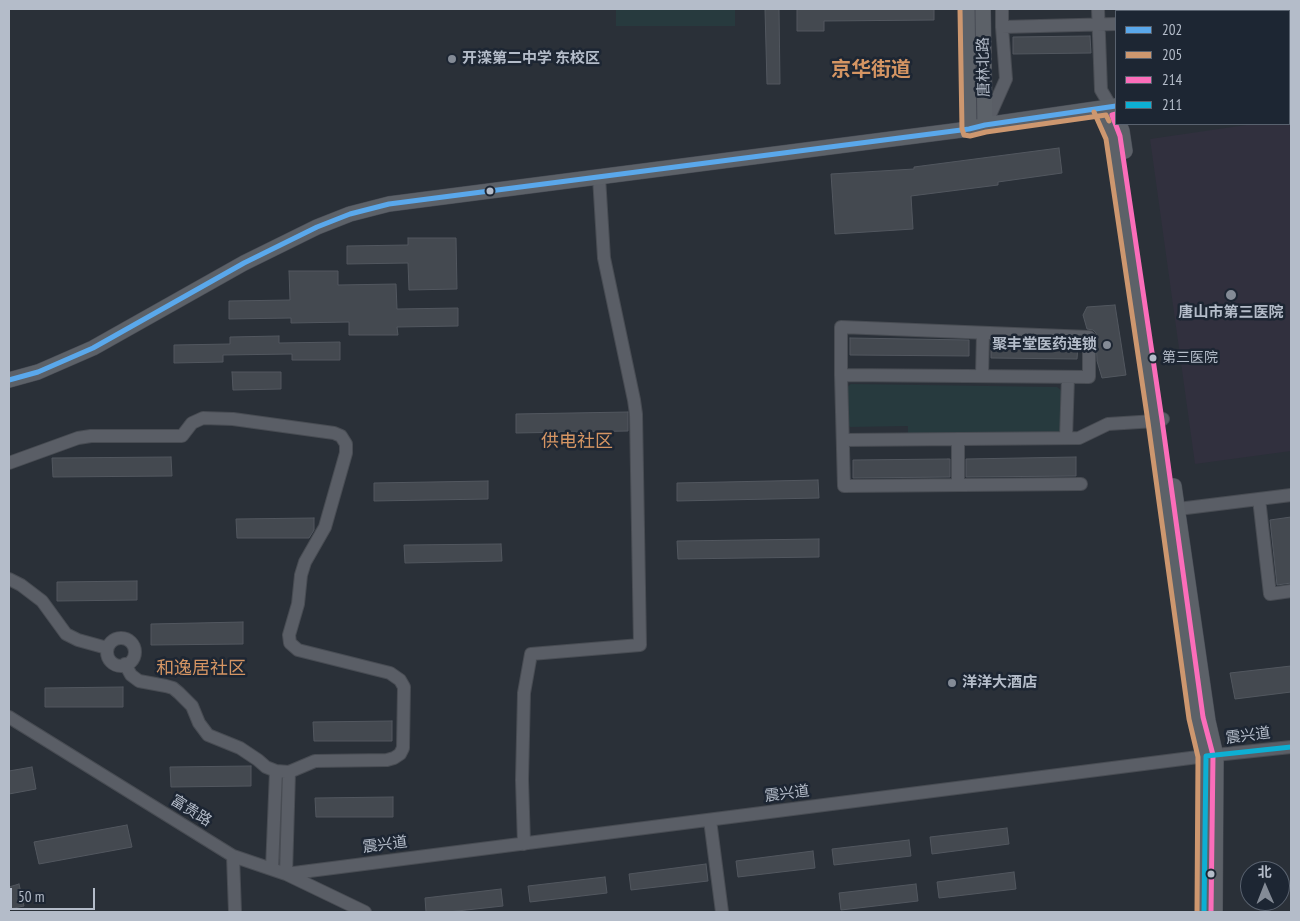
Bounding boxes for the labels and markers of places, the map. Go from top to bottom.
place label: 开滦第二中学 东校区 [462,50,600,68]
marker: 开滦第二中学 东校区 [446,53,458,65]
unlabelled marker [485,186,495,196]
marker: 唐山市第三医院 [1224,288,1238,302]
place label: 唐山市第三医院 [1179,304,1283,322]
place label: 聚丰堂医药连锁 [992,336,1097,354]
marker: 聚丰堂医药连锁 [1101,339,1113,351]
place label: 第三医院 [1162,350,1218,366]
marker: 第三医院 [1148,353,1158,363]
place label: 洋洋大酒店 [962,674,1037,692]
marker: 洋洋大酒店 [946,677,958,689]
unlabelled marker [1206,869,1216,879]

